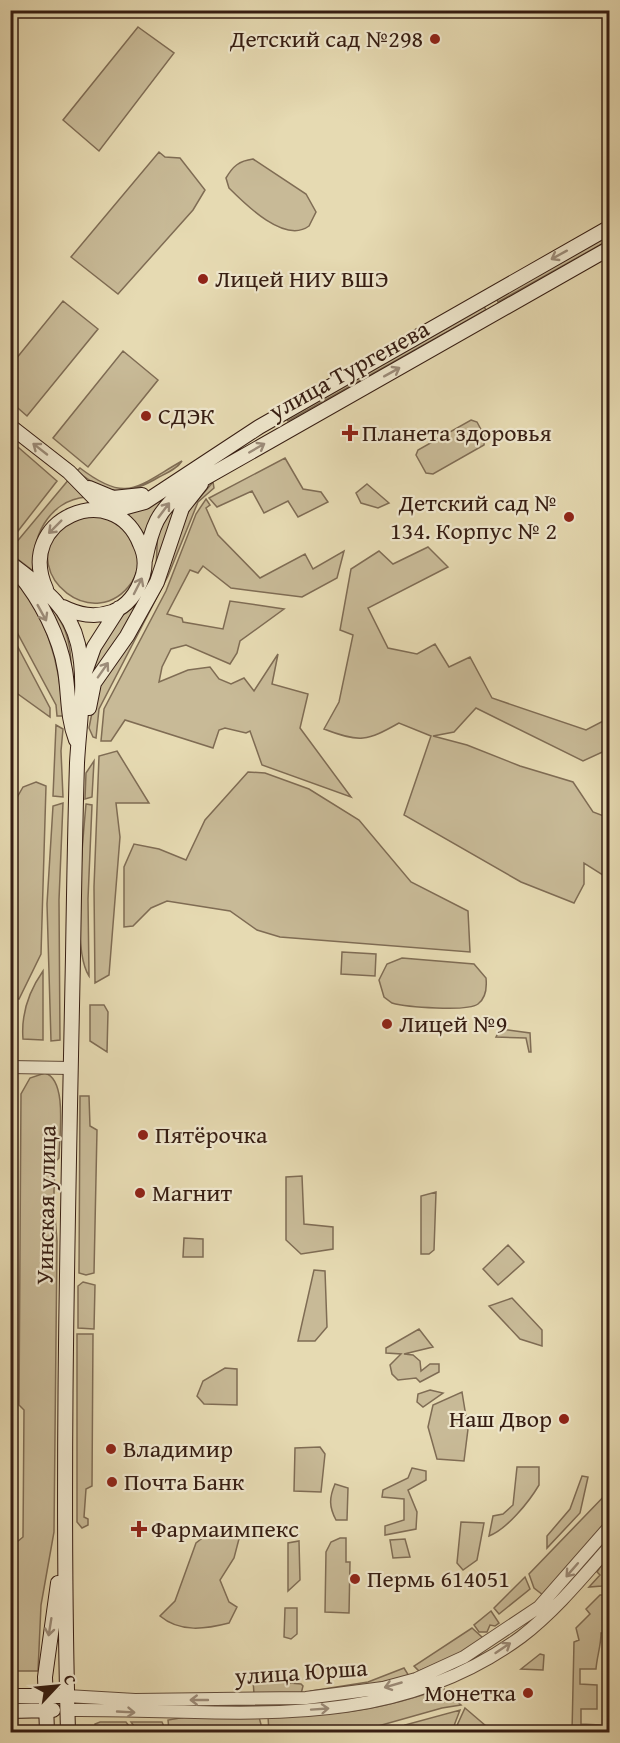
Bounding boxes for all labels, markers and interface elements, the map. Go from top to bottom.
place label: Детский сад №298 [229,21,423,56]
marker: Детский сад №298 [428,32,442,46]
one-way arrow [550,250,567,262]
place label: Лицей НИУ ВШЭ [215,261,388,296]
marker: Лицей НИУ ВШЭ [196,272,210,286]
street label: улица Тургенева [261,311,436,429]
one-way arrow [383,365,400,377]
place label: СДЭК [158,398,215,433]
marker: СДЭК [139,409,153,423]
place label: Планета здоровья [362,415,552,450]
marker: Планета здоровья [343,426,357,440]
one-way arrow [32,442,48,455]
one-way arrow [248,442,265,454]
place label: Детский сад № 134. Корпус № 2 [390,485,557,548]
one-way arrow [157,502,170,518]
marker: Детский сад № 134. Корпус № 2 [562,510,576,524]
one-way arrow [47,519,62,534]
one-way arrow [132,577,144,595]
one-way arrow [37,604,49,621]
one-way arrow [97,663,109,679]
place label: Лицей №9 [399,1006,507,1041]
marker: Лицей №9 [380,1017,394,1031]
place label: Пятёрочка [155,1117,268,1152]
street label: Уинская улица [27,1124,64,1285]
marker: Пятёрочка [136,1128,150,1142]
place label: Магнит [152,1175,233,1210]
marker: Магнит [133,1186,147,1200]
place label: Наш Двор [449,1401,552,1436]
marker: Наш Двор [557,1412,571,1426]
place label: Владимир [123,1431,233,1466]
marker: Владимир [104,1442,118,1456]
place label: Почта Банк [124,1464,245,1499]
marker: Почта Банк [105,1475,119,1489]
place label: Фармаимпекс [151,1511,299,1546]
marker: Фармаимпекс [132,1522,146,1536]
place label: Пермь 614051 [367,1561,510,1596]
one-way arrow [565,1562,579,1578]
marker: Пермь 614051 [348,1572,362,1586]
one-way arrow [45,1617,56,1636]
one-way arrow [494,1642,511,1654]
street label: улица Юрша [232,1649,369,1694]
north arrow [27,1656,87,1716]
text: С [58,1670,83,1689]
place label: Монетка [424,1675,517,1710]
one-way arrow [384,1680,403,1691]
marker: Монетка [521,1686,535,1700]
one-way arrow [190,1694,210,1706]
one-way arrow [310,1703,330,1714]
one-way arrow [115,1706,135,1717]

